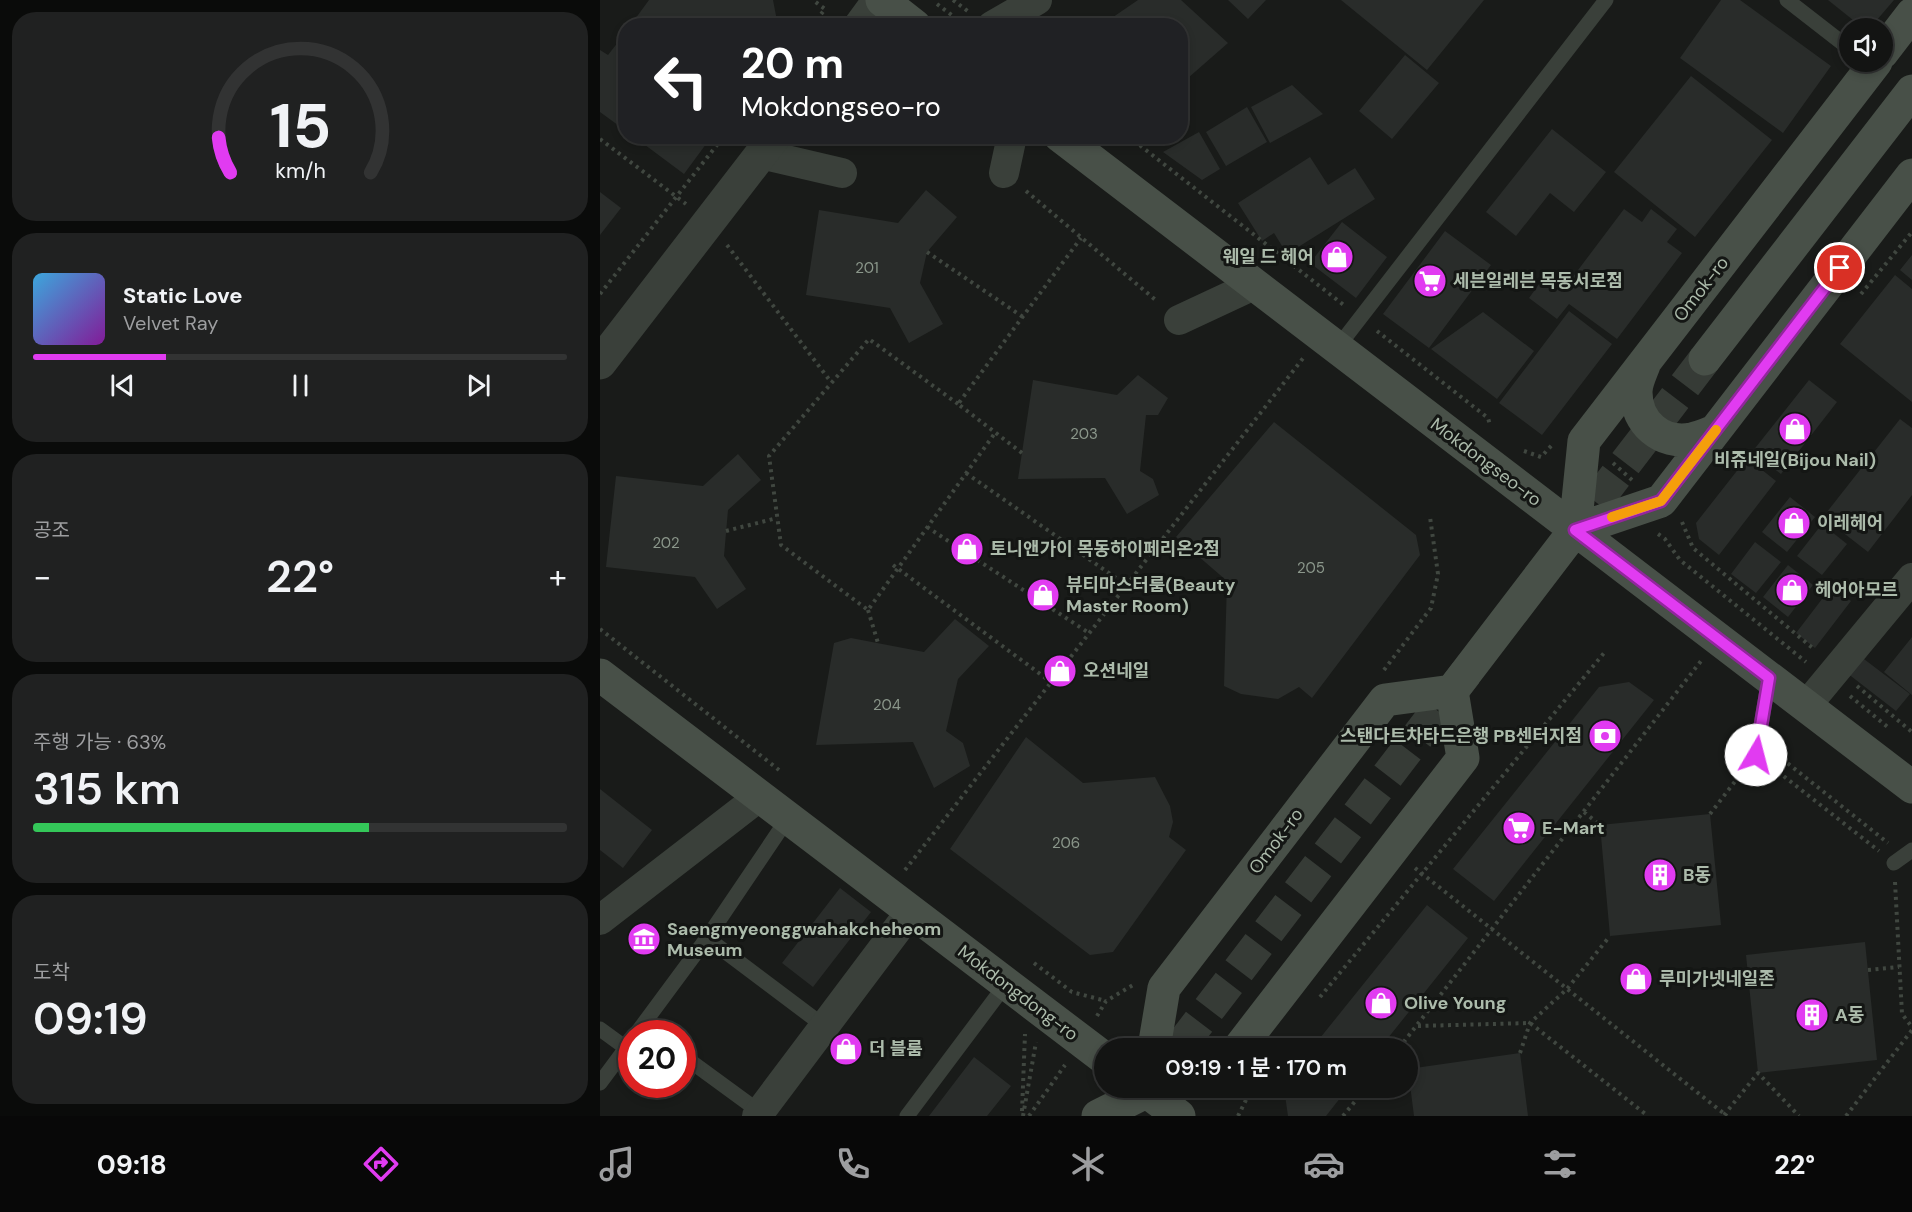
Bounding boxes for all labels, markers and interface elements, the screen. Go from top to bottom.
map controls [1839,18,1893,72]
button: sound [1839,18,1893,72]
text: 20 m [741,36,844,91]
icon: left [642,42,720,120]
text: 15 [269,86,331,167]
text: Mokdongseo-ro [741,89,941,124]
text: km/h [275,158,325,186]
shop icon: 웨일 드 헤어 [1319,239,1355,275]
pin [1814,242,1865,293]
place label: 웨일 드 헤어 [1223,245,1314,269]
street label: Omok-ro [1668,251,1734,327]
icon: arrive [1823,251,1856,284]
house number: 201 [855,258,879,278]
supermarket icon: 세븐일레븐 목동서로점 [1412,263,1448,299]
place label: 세븐일레븐 목동서로점 [1453,269,1623,293]
text: Static Love [123,281,243,310]
text: Velvet Ray [123,310,218,336]
icon: previous [106,369,139,402]
icon: pause [284,369,317,402]
icon: next [462,369,495,402]
shop icon: 비쥬네일(Bijou Nail) [1777,411,1813,447]
street label: Mokdongseo-ro [1426,412,1546,512]
house number: 203 [1070,424,1098,444]
place label: 비쥬네일(Bijou Nail) [1714,448,1876,472]
shop icon: 이레헤어 [1776,505,1812,541]
place label: 이레헤어 [1817,511,1883,535]
text: 공조 [33,517,70,543]
shop icon: 토니앤가이 목동하이페리온2점 [949,531,985,567]
house number: 202 [652,533,680,553]
place label: 토니앤가이 목동하이페리온2점 [990,537,1220,561]
text: 22° [266,547,334,606]
text: − [33,555,51,598]
text: + [549,555,567,598]
house number: 205 [1297,558,1325,578]
shop icon: 헤어아모르 [1774,572,1810,608]
place label: 뷰티마스터룸(Beauty Master Room) [1066,573,1235,618]
shop icon: 뷰티마스터룸(Beauty Master Room) [1025,577,1061,613]
place label: 헤어아모르 [1815,578,1898,602]
shop icon: 오션네일 [1042,653,1078,689]
place label: 오션네일 [1083,659,1149,683]
house number: 204 [873,695,901,715]
bank icon: 스탠다트차타드은행 PB센터지점 [1587,718,1623,754]
position arrow [1724,723,1788,787]
place label: 스탠다트차타드은행 PB센터지점 [1340,724,1582,748]
text: 주행 가능 · 63% [33,729,166,755]
text: 315 km [33,759,181,818]
street label: Omok-ro [1243,803,1309,879]
supermarket icon: E-Mart [1501,810,1537,846]
place label: E-Mart [1542,816,1605,840]
house number: 206 [1052,833,1080,853]
building icon: B동 [1642,857,1678,893]
place label: B동 [1683,863,1711,887]
place label: Saengmyeonggwahakcheheom Museum [667,917,941,962]
museum icon: Saengmyeonggwahakcheheom Museum [626,921,662,957]
street label: Mokdongdong-ro [953,940,1083,1046]
text: 도착 [33,959,70,985]
shop icon: 루미가넷네일존 [1618,961,1654,997]
place label: 루미가넷네일존 [1659,967,1775,991]
shop icon: Olive Young [1363,985,1399,1021]
text: 09:19 [33,989,148,1048]
place label: Olive Young [1404,991,1506,1015]
building icon: A동 [1794,997,1830,1033]
place label: A동 [1835,1003,1864,1027]
speed limit sign: 20 [618,1020,696,1098]
shop icon: 더 블룸 [828,1031,864,1067]
place label: 더 블룸 [869,1037,923,1061]
text: 09:19 · 1 분 · 170 m [1165,1053,1347,1082]
icon: directions [360,1143,402,1185]
icon: music [596,1143,638,1185]
icon: phone [832,1143,874,1185]
icon: climate [1067,1143,1109,1185]
icon: car [1303,1143,1345,1185]
icon: filters [1539,1143,1581,1185]
text: 09:18 [97,1147,167,1182]
text: 22° [1774,1147,1815,1182]

